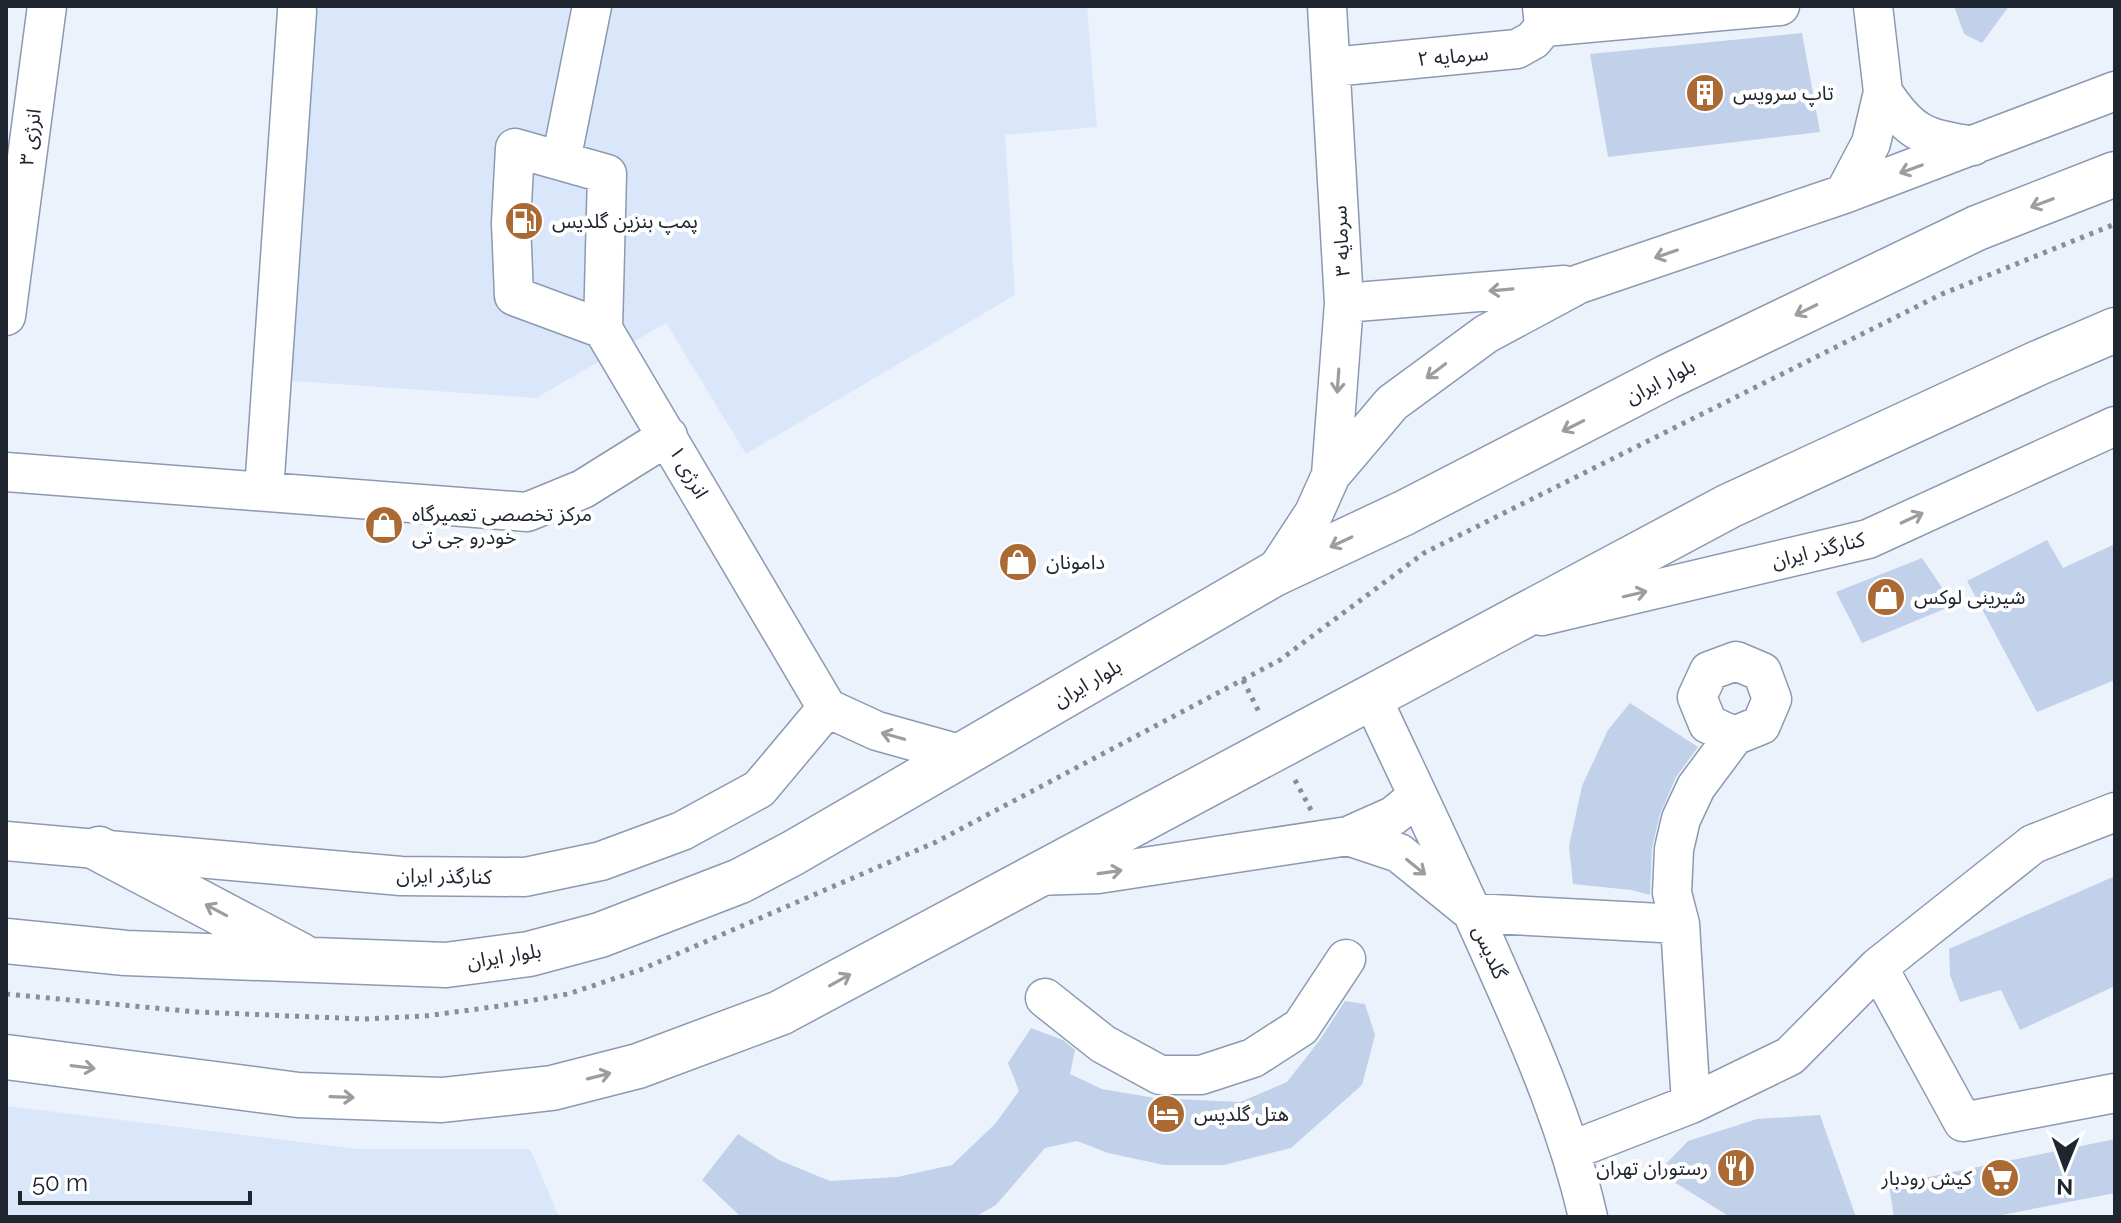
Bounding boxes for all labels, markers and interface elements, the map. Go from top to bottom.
street label: سرمایه ۲ [1416,41,1490,71]
building icon: تاپ سرویس [1684,72,1726,114]
place label: تاپ سرویس [1733,81,1834,107]
street label: انرژی ۳ [14,107,46,167]
one-way arrow [1899,163,1924,177]
one-way arrow [2030,197,2055,211]
fuel station icon: پمپ بنزین گلدیس [503,200,545,242]
street label: سرمایه ۳ [1327,205,1355,277]
place label: پمپ بنزین گلدیس [552,209,698,235]
one-way arrow [1653,248,1678,263]
one-way arrow [1488,283,1515,298]
one-way arrow [1794,303,1818,318]
street label: بلوار ایران [1621,353,1699,409]
one-way arrow [1425,363,1447,380]
one-way arrow [1330,367,1345,394]
one-way arrow [1561,418,1585,434]
street label: انرژی ۱ [664,441,714,503]
place label: مرکز تخصصی تعمیرگاه خودرو جی تی [412,502,592,549]
shop icon: مرکز تخصصی تعمیرگاه خودرو جی تی [363,504,405,546]
one-way arrow [1899,510,1924,525]
street label: کنارگذر ایران [1769,527,1868,573]
one-way arrow [1329,535,1353,550]
shop icon: دامونان [997,541,1039,583]
place label: دامونان [1046,550,1105,574]
shop icon: شيرينی لوكس [1865,576,1907,618]
place label: شيرينی لوكس [1914,585,2025,609]
one-way arrow [1621,586,1647,601]
street label: بلوار ایران [1049,654,1125,712]
one-way arrow [881,728,907,743]
one-way arrow [1405,858,1426,875]
street label: کنارگذر ایران [396,863,493,889]
one-way arrow [1097,864,1122,879]
one-way arrow [204,902,228,918]
street label: گلدیس [1468,921,1513,983]
street label: بلوار ایران [465,938,543,974]
one-way arrow [828,972,851,988]
one-way arrow [70,1059,96,1074]
one-way arrow [586,1067,612,1082]
one-way arrow [328,1089,355,1104]
hotel icon: هتل گلدیس [1145,1093,1187,1135]
place label: هتل گلدیس [1194,1102,1289,1126]
north arrow [2025,1127,2105,1207]
restaurant icon: رستوران تهران [1715,1147,1757,1189]
scale bar [20,1155,250,1205]
place label: رستوران تهران [1596,1156,1708,1180]
supermarket icon: کیش رودبار [1979,1157,2021,1199]
place label: کیش رودبار [1880,1166,1973,1190]
text: 50 m [32,1168,88,1197]
text: N [2056,1174,2073,1200]

